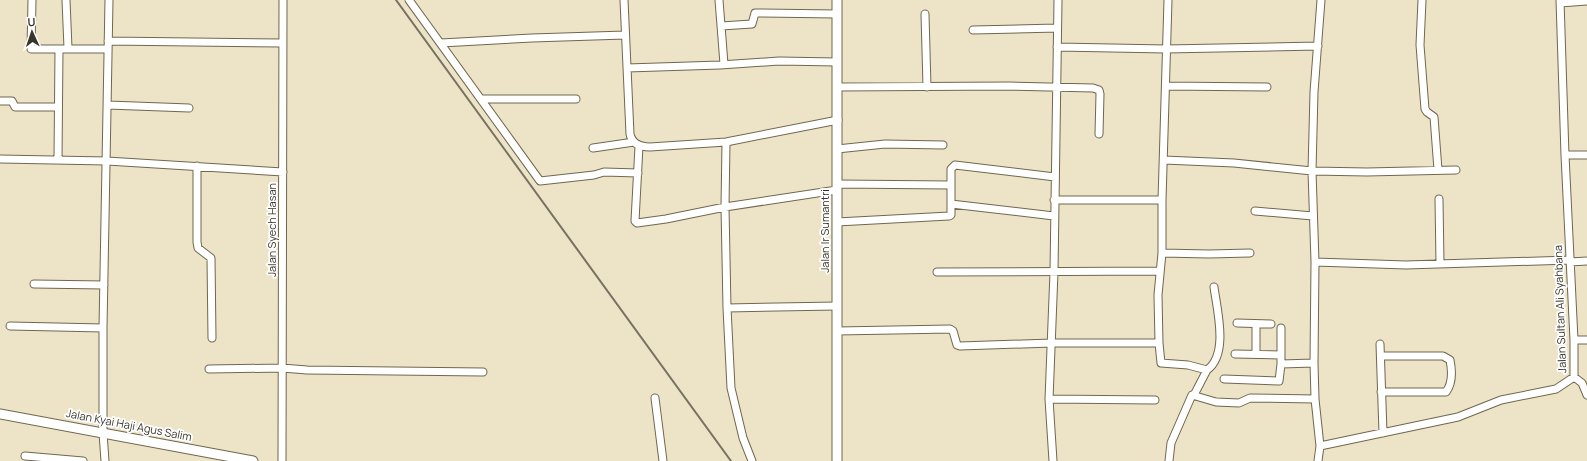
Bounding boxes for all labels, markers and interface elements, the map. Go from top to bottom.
north arrow [12,12,52,52]
text: U [27,14,36,29]
street label: Jalan Syech Hasan [264,183,279,277]
street label: Jalan Ir Sumantri [817,189,832,273]
street label: Jalan Sultan Ali Syahbana [1550,245,1569,373]
street label: Jalan Kyai Haji Agus Salim [65,405,193,444]

